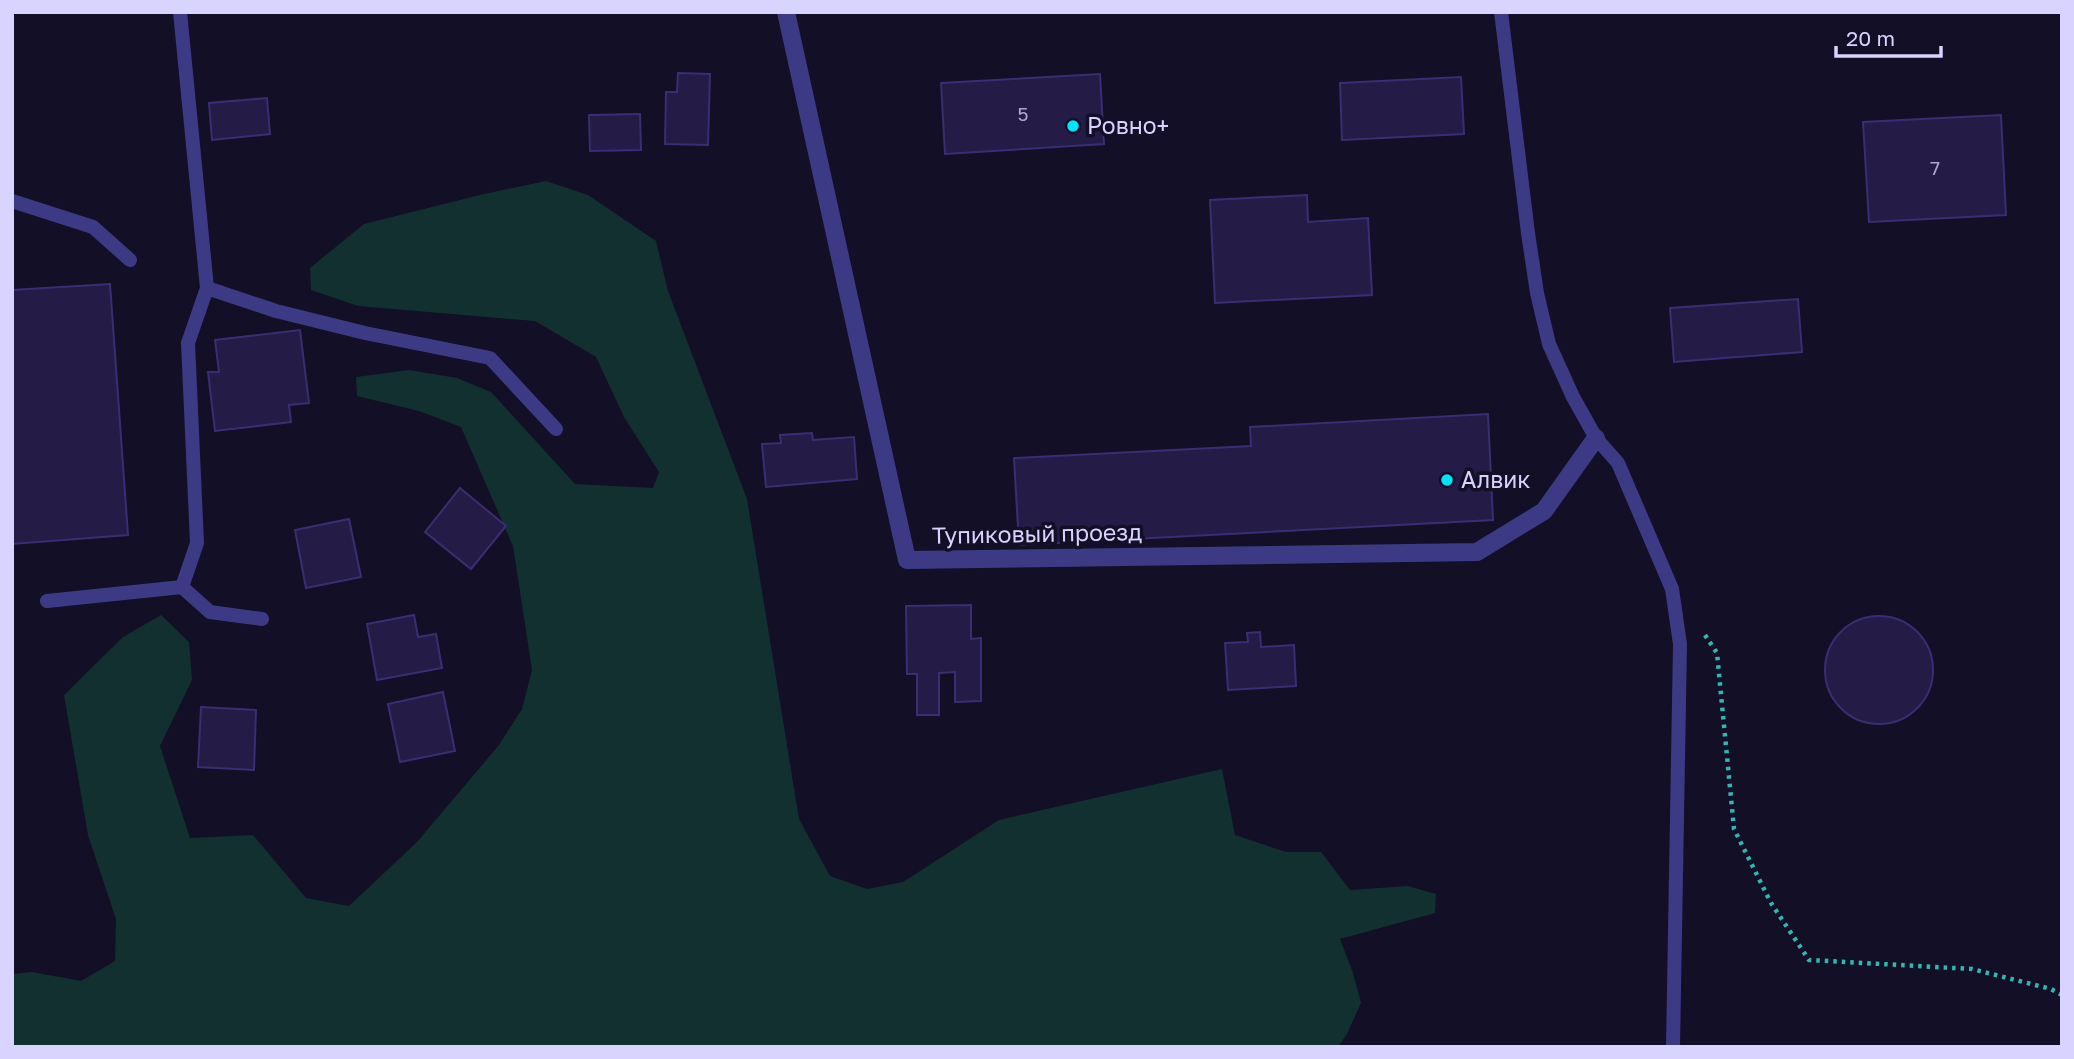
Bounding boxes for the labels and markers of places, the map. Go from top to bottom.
place label: Ровно+ [1087,111,1169,139]
marker: Ровно+ [1065,118,1081,134]
place label: Алвик [1461,465,1531,493]
marker: Алвик [1439,472,1455,488]

